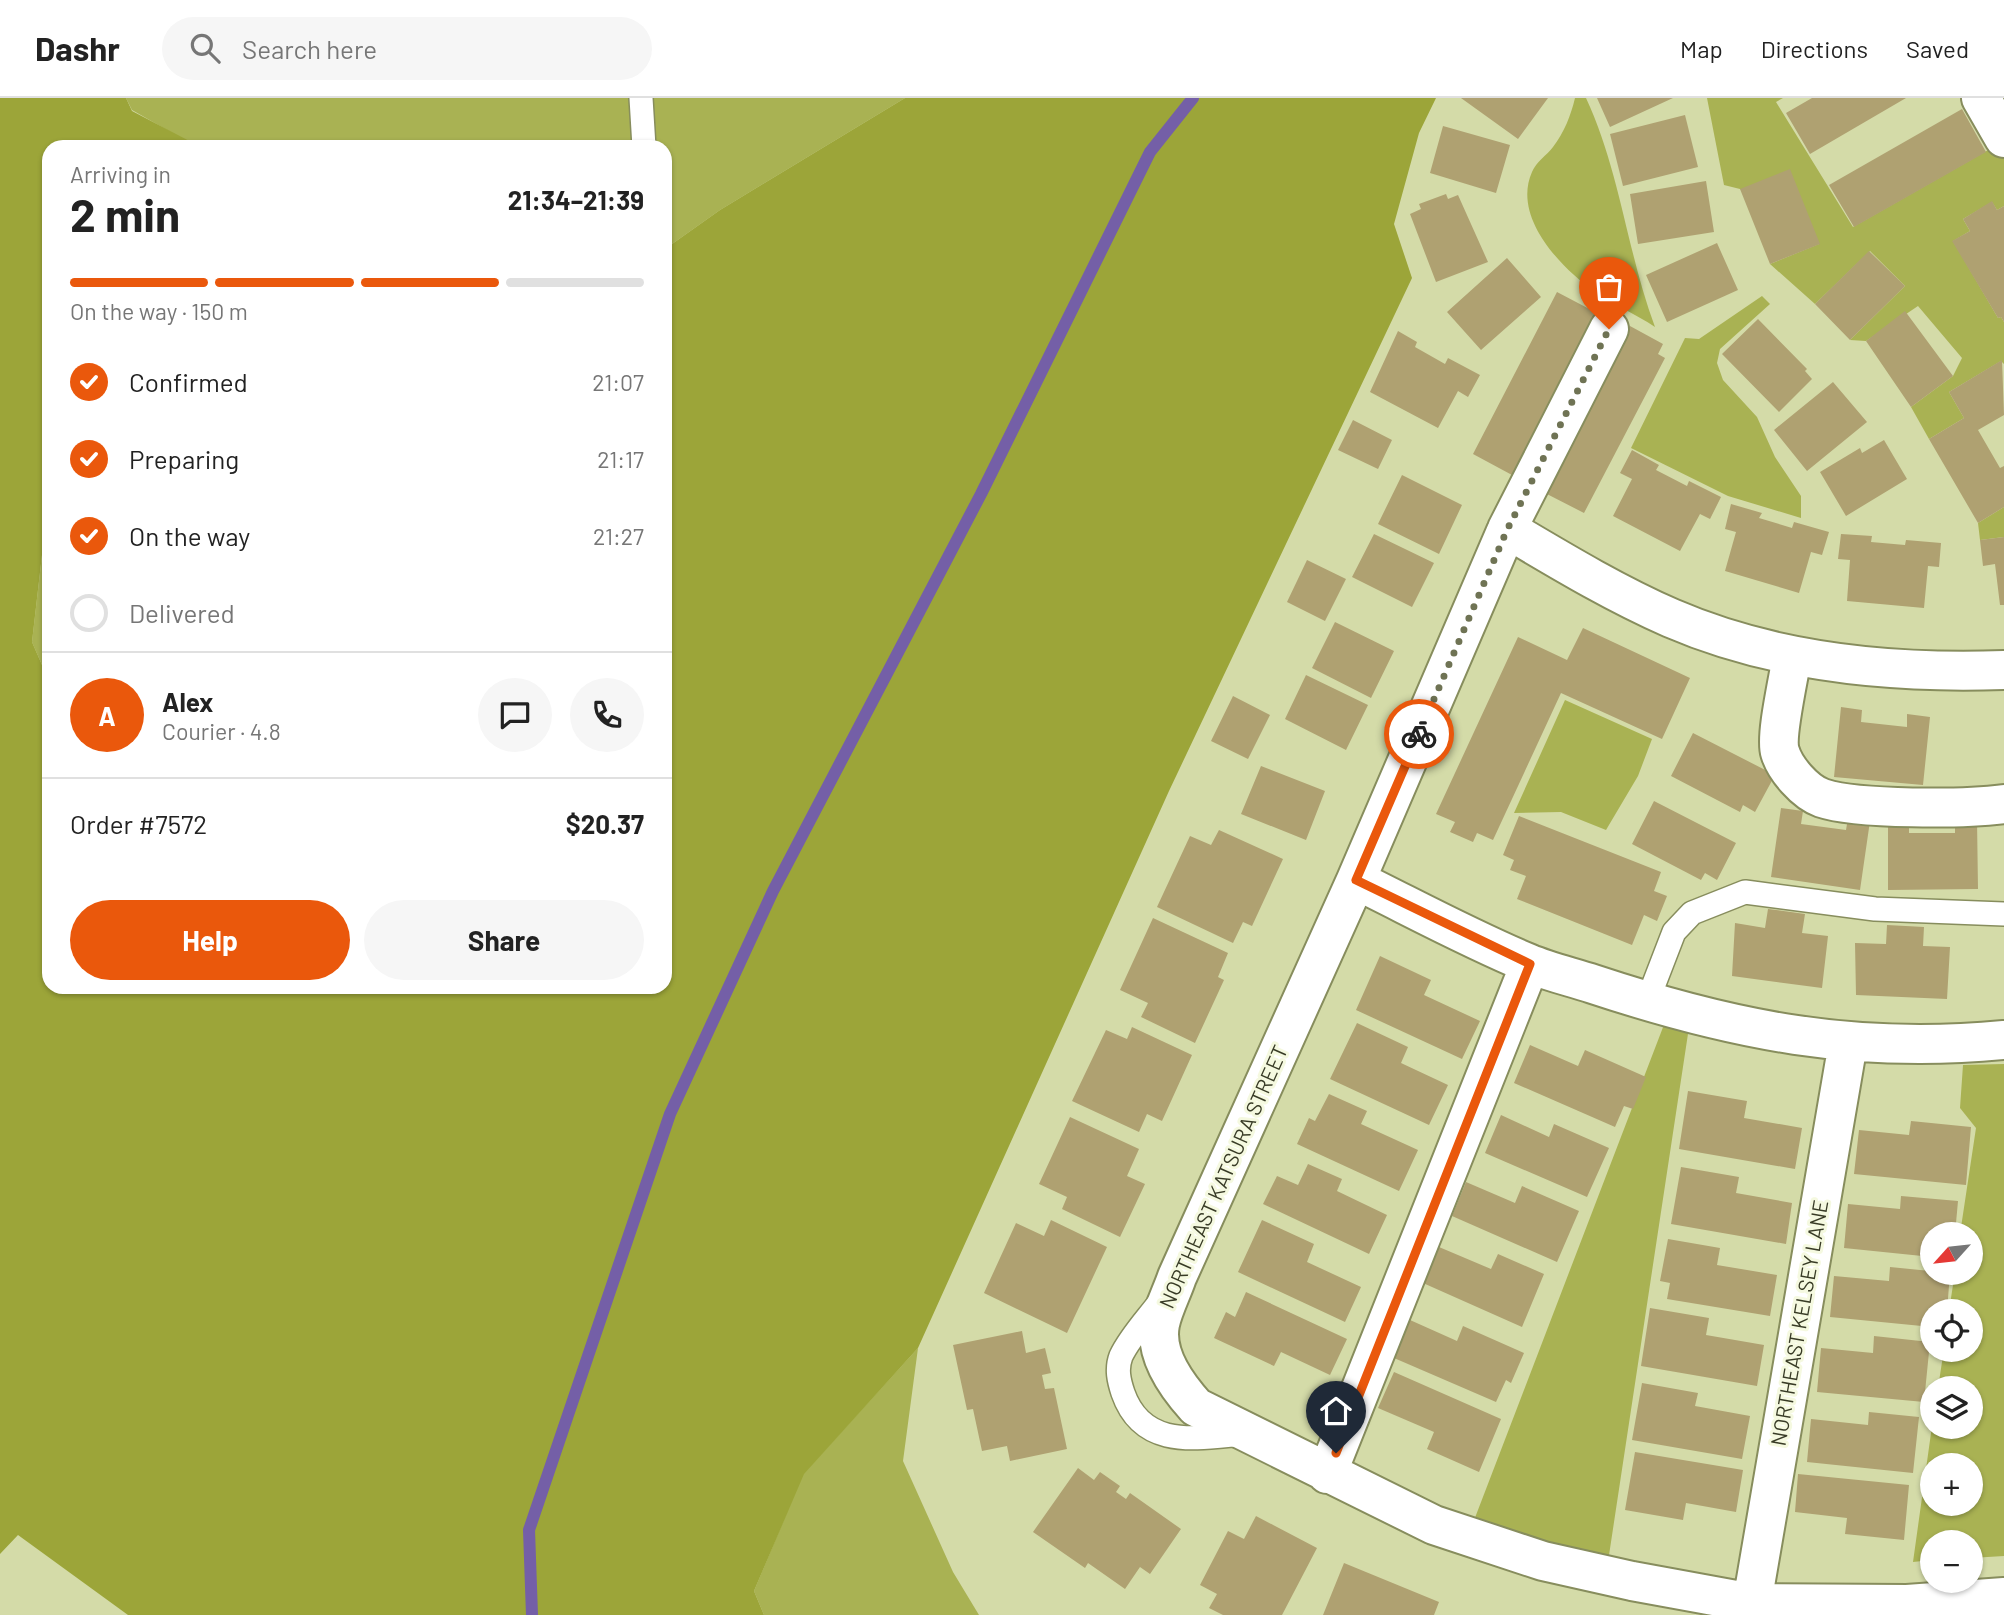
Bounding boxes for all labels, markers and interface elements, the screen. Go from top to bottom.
search box [162,17,652,80]
text: Dashr [35,28,120,68]
icon: search [186,29,224,67]
text: Search here [242,33,377,64]
text: Map [1680,34,1723,63]
text: Directions [1761,34,1868,63]
text: Saved [1906,34,1969,63]
text: Arriving in [70,160,171,188]
text: 21:34–21:39 [508,184,644,215]
text: 2 min [70,186,180,241]
pin [1579,257,1639,329]
icon: bag [1590,268,1628,306]
text: On the way · 150 m [70,297,248,325]
icon: check [70,363,108,401]
text: Confirmed [129,366,248,397]
text: 21:07 [592,368,644,396]
icon: check [70,440,108,478]
text: Preparing [129,443,239,474]
text: 21:17 [597,445,644,473]
icon: check [70,517,108,555]
text: On the way [129,520,250,551]
text: 21:27 [593,522,644,550]
text: Delivered [129,597,235,628]
button: chat [478,678,552,752]
button: phone [570,678,644,752]
text: Alex [162,686,213,717]
courier [1384,699,1454,769]
text: A [98,700,116,731]
icon: bike [1400,715,1438,753]
text: Courier · 4.8 [162,717,281,745]
text: Order #7572 [70,808,207,839]
text: $20.37 [566,808,644,839]
button: Help [70,900,350,980]
button: Share [364,900,644,980]
street label: NORTHEAST KATSURA STREET [1153,1041,1292,1312]
street label: NORTHEAST KELSEY LANE [1765,1198,1832,1448]
north arrow [1920,1222,1983,1284]
map controls [1920,1222,1983,1593]
button: locate [1920,1299,1983,1362]
button: layers [1920,1376,1983,1439]
pin [1306,1381,1366,1453]
icon: home [1317,1392,1355,1430]
button: + [1920,1453,1983,1516]
button: − [1920,1530,1983,1593]

